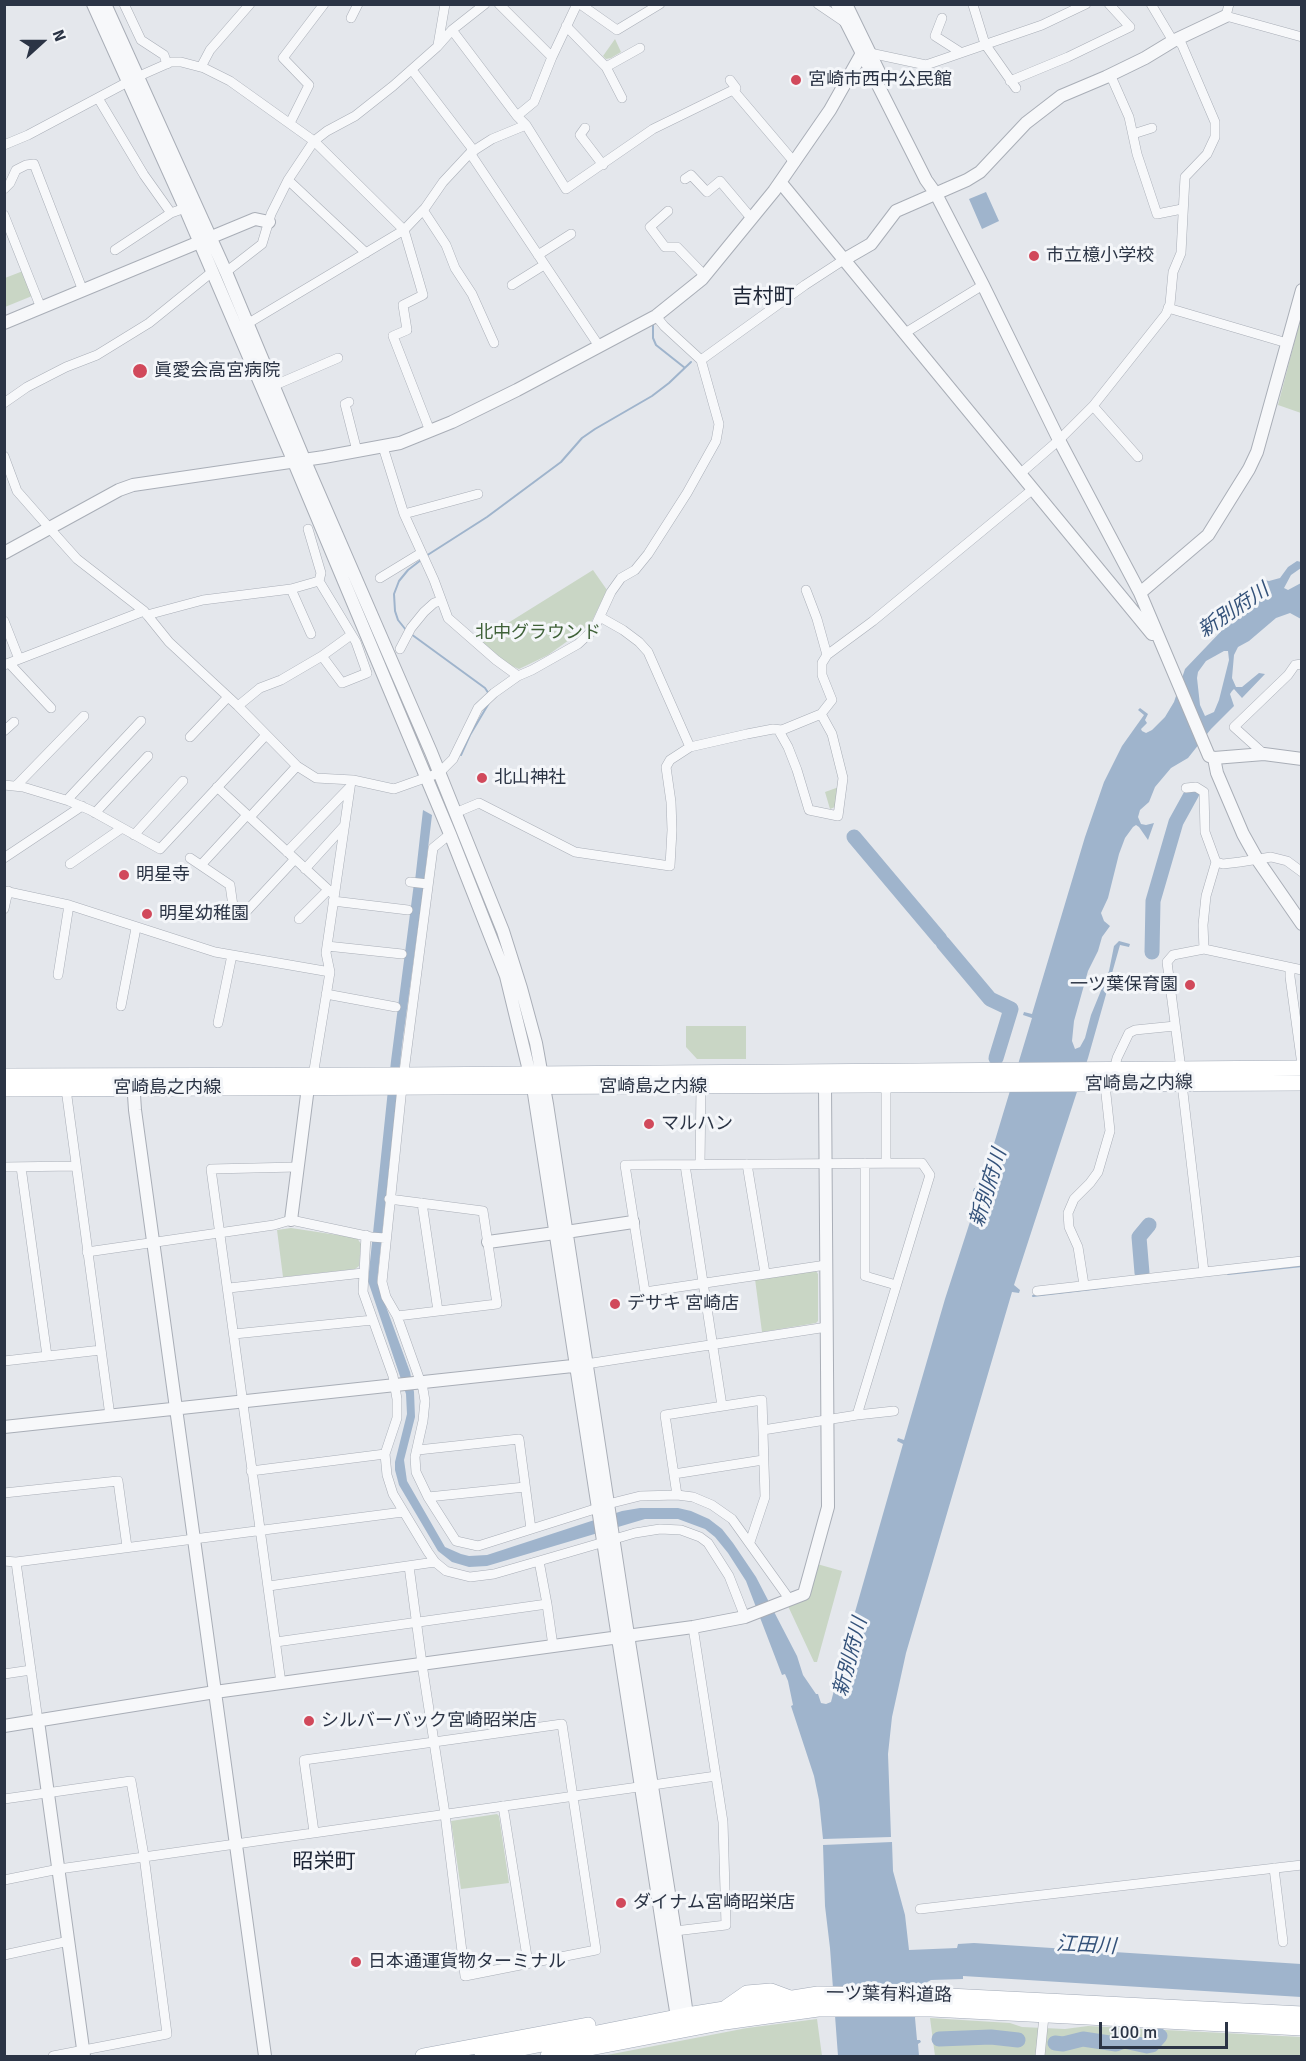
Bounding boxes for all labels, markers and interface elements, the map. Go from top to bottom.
north arrow [12,12,72,72]
text: N [47,27,70,44]
place label: 宮崎市西中公民館 [808,69,952,91]
marker: 宮崎市西中公民館 [789,73,803,87]
place label: 市立檍小学校 [1046,245,1154,267]
marker: 市立檍小学校 [1027,249,1041,263]
district label: 吉村町 [732,284,794,310]
place label: 眞愛会高宮病院 [154,360,280,382]
marker: 眞愛会高宮病院 [131,362,149,380]
water label: 新別府川 [1194,579,1274,643]
park label: 北中グラウンド [475,622,601,644]
place label: 北山神社 [494,767,566,789]
marker: 北山神社 [475,771,489,785]
place label: 明星寺 [136,864,190,886]
marker: 明星寺 [117,868,131,882]
place label: 明星幼稚園 [159,903,249,925]
marker: 明星幼稚園 [140,907,154,921]
place label: 一ツ葉保育園 [1070,974,1178,996]
marker: 一ツ葉保育園 [1183,978,1197,992]
street label: 宮崎島之内線 [1085,1072,1193,1096]
street label: 宮崎島之内線 [599,1076,707,1098]
street label: 宮崎島之内線 [113,1077,221,1099]
place label: マルハン [661,1113,733,1135]
marker: マルハン [642,1117,656,1131]
water label: 新別府川 [966,1146,1012,1230]
place label: デサキ 宮崎店 [627,1293,739,1315]
marker: デサキ 宮崎店 [608,1297,622,1311]
water label: 新別府川 [829,1615,873,1699]
place label: シルバーバック宮崎昭栄店 [321,1710,537,1732]
marker: シルバーバック宮崎昭栄店 [302,1714,316,1728]
district label: 昭栄町 [293,1849,355,1875]
place label: ダイナム宮崎昭栄店 [633,1892,795,1914]
marker: ダイナム宮崎昭栄店 [614,1896,628,1910]
water label: 江田川 [1055,1932,1117,1960]
place label: 日本通運貨物ターミナル [368,1951,566,1973]
marker: 日本通運貨物ターミナル [349,1955,363,1969]
street label: 一ツ葉有料道路 [826,1983,952,2007]
scale bar [1102,2010,1231,2048]
text: 100 m [1110,2021,1157,2043]

